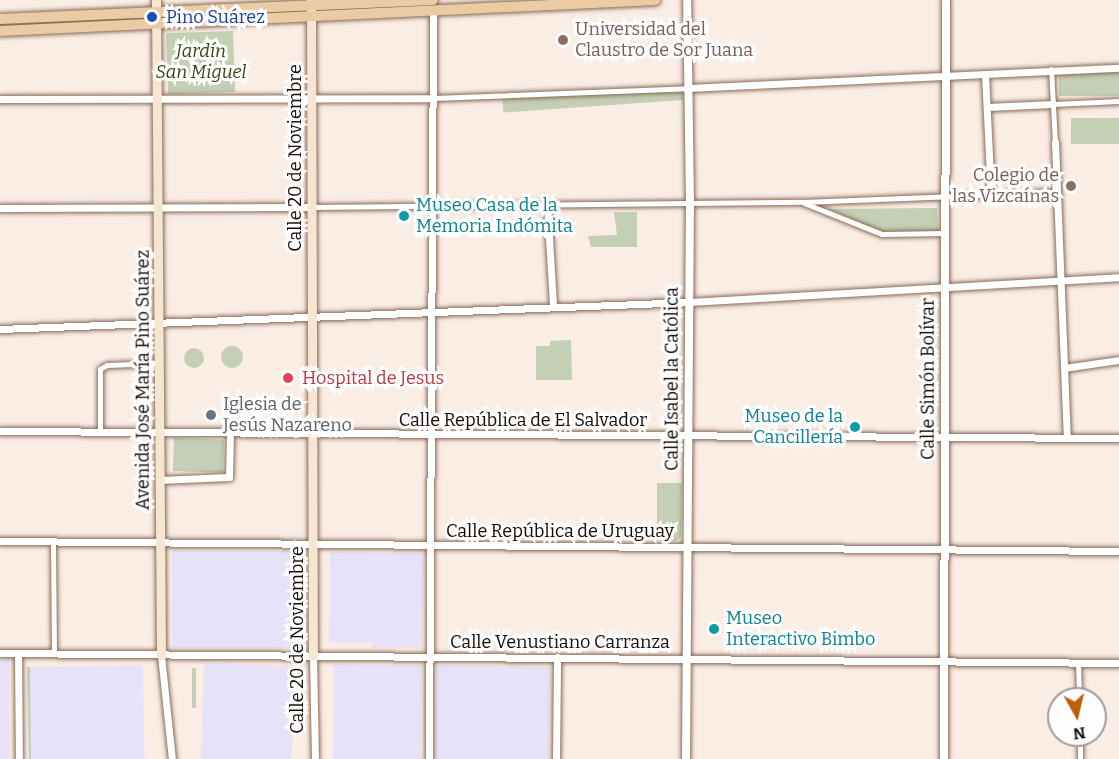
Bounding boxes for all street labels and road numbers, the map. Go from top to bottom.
street label: Calle 20 de Noviembre [284,64,306,252]
street label: Avenida José María Pino Suárez [132,250,154,510]
street label: Calle Isabel la Católica [661,287,683,471]
street label: Calle Simón Bolívar [917,298,939,460]
street label: Calle República de El Salvador [399,409,647,431]
street label: Calle República de Uruguay [446,520,674,542]
street label: Calle 20 de Noviembre [286,546,308,734]
street label: Calle Venustiano Carranza [450,631,670,653]

